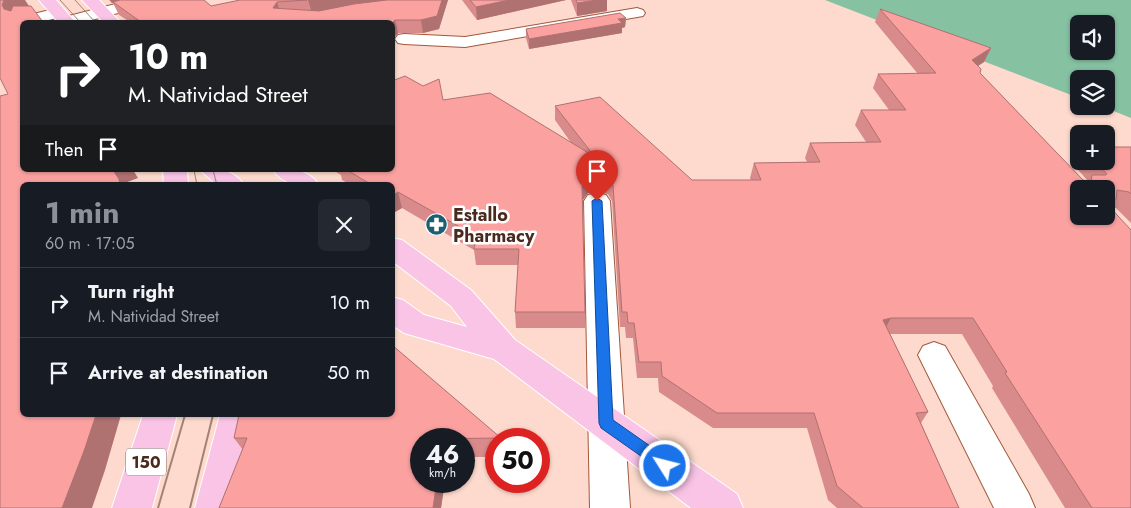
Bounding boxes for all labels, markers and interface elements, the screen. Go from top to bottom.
map controls [1070,15,1115,225]
button: sound [1070,15,1115,60]
text: 10 m [128,32,208,82]
icon: right [45,40,110,105]
button: layers [1070,70,1115,115]
text: M. Natividad Street [128,78,308,110]
button: + [1070,125,1115,170]
icon: arrive [94,135,122,163]
text: Then [45,136,84,163]
pin [576,150,618,201]
icon: arrive [583,157,611,185]
button: − [1070,180,1115,225]
text: 1 min [45,191,119,234]
button: close [318,199,370,251]
place label: Estallo Pharmacy [453,202,535,249]
pharmacy icon: Estallo Pharmacy [425,213,449,237]
text: 60 m · 17:05 [45,232,135,255]
text: Turn right [88,278,174,305]
icon: right [45,289,73,317]
text: 10 m [330,289,370,316]
text: M. Natividad Street [88,305,219,328]
icon: arrive [45,359,73,387]
text: Arrive at destination [88,359,268,386]
text: 50 m [327,359,370,386]
speed limit sign: 50 [485,428,550,493]
text: 46 [425,436,460,472]
position arrow [638,439,690,491]
road number: 150 [126,448,166,476]
text: km/h [429,464,456,482]

